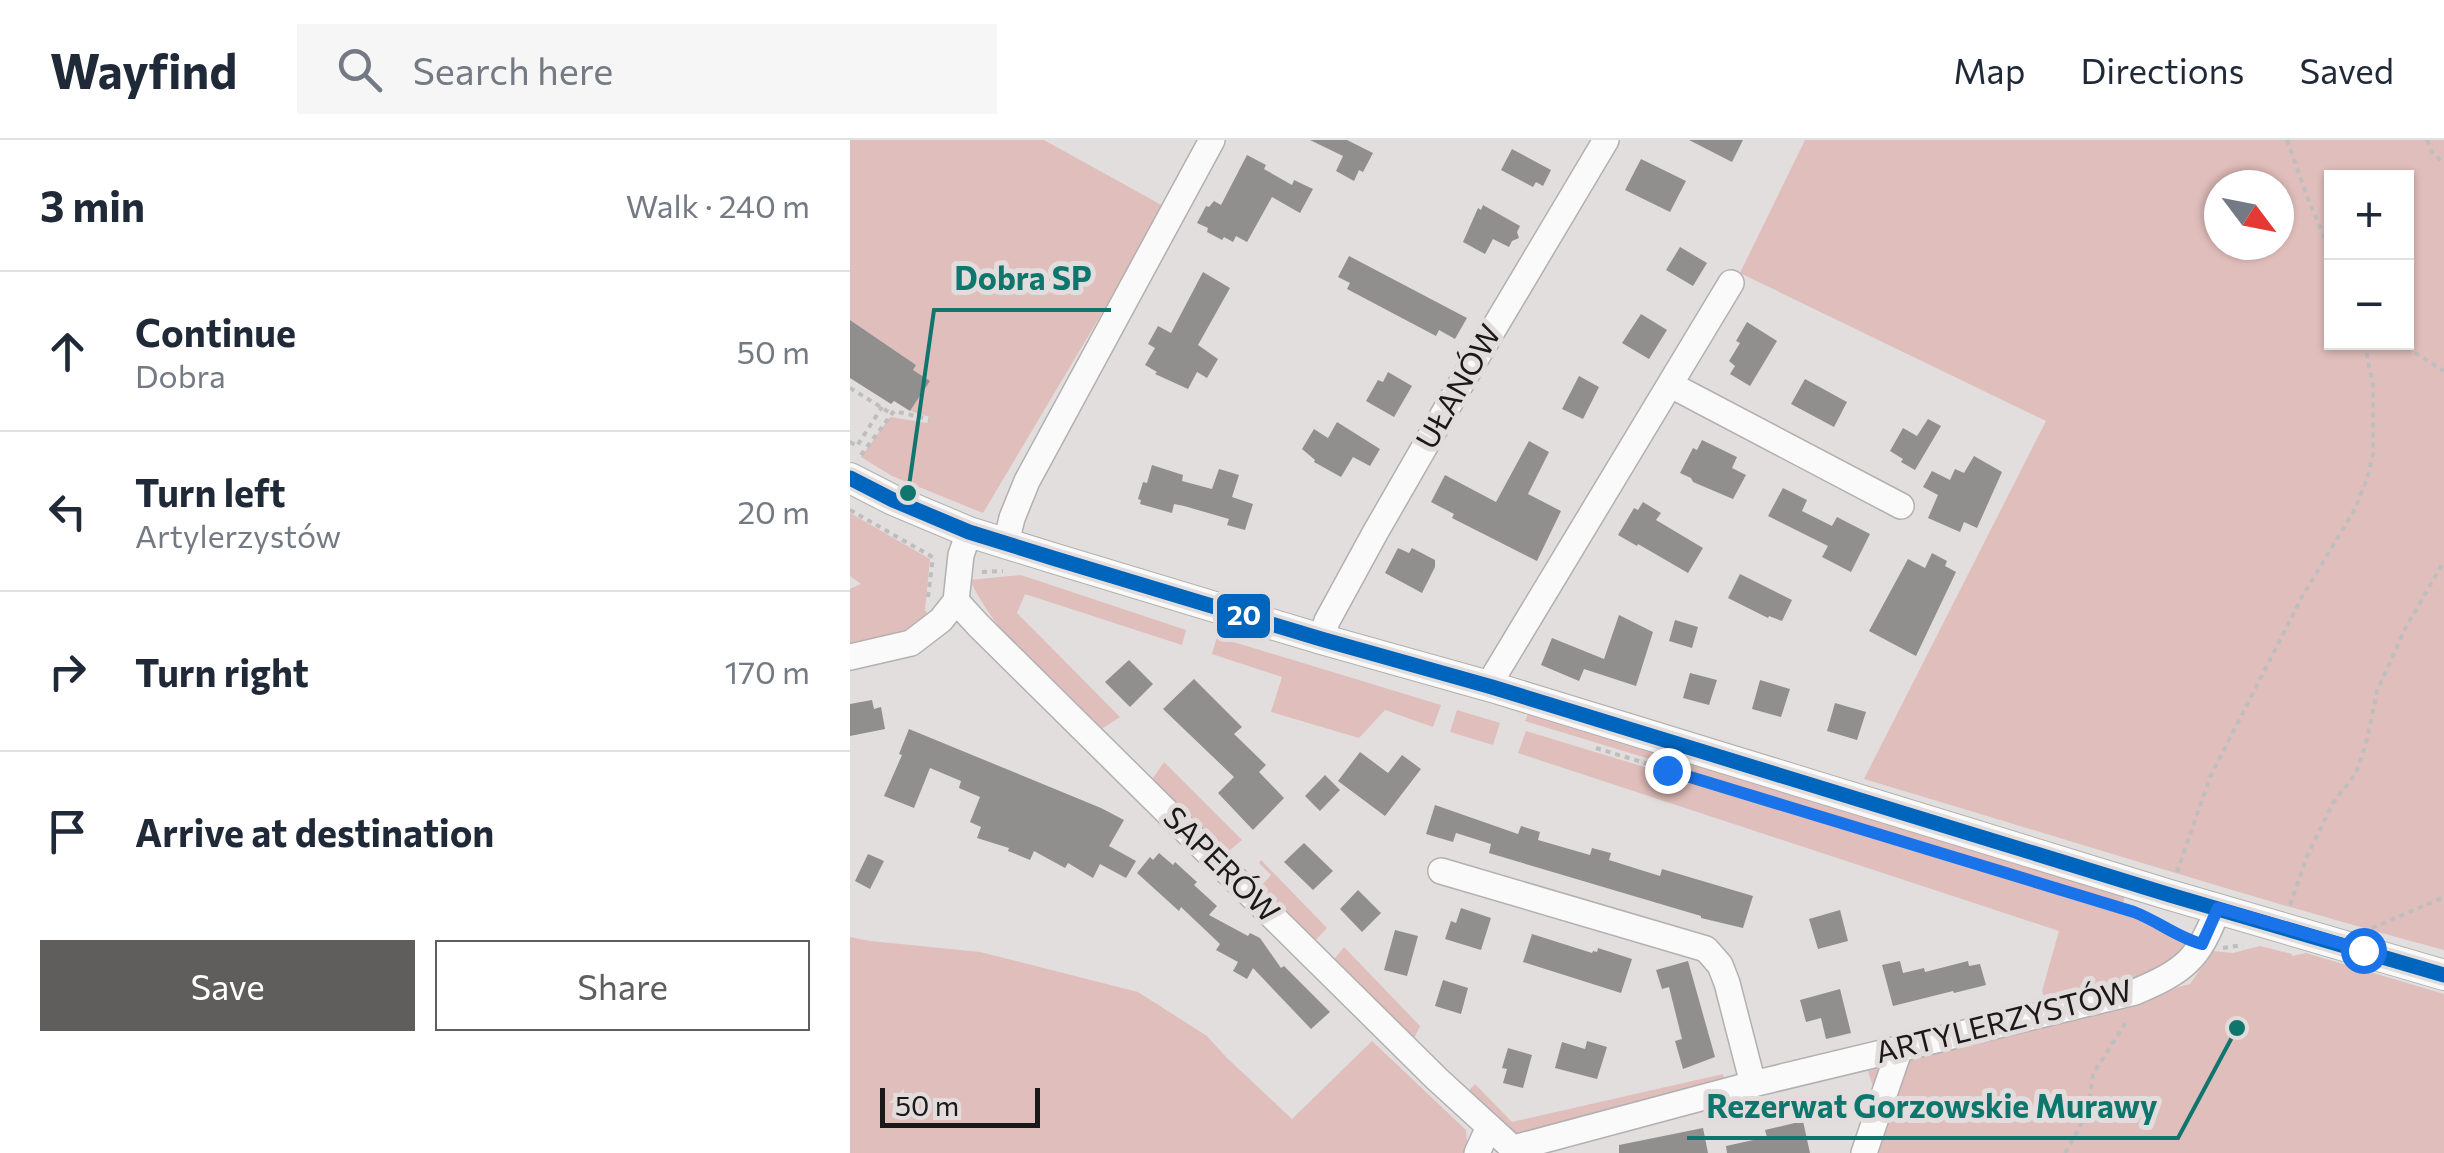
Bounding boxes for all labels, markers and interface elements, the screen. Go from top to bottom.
search box [297,24,997,114]
text: Wayfind [50,40,237,99]
icon: search [332,42,387,97]
text: Search here [412,46,613,93]
text: Map [1953,48,2025,91]
text: Directions [2080,48,2245,91]
text: Saved [2300,48,2394,91]
north arrow [2204,170,2294,260]
map controls [2324,170,2414,350]
button: + [2324,170,2414,260]
text: 3 min [40,179,145,231]
text: Walk · 240 m [626,185,810,225]
callout: Dobra SP [934,248,1111,310]
text: Dobra SP [954,257,1092,297]
button: − [2324,260,2414,350]
text: Continue [135,308,296,355]
street label: UŁANÓW [1406,317,1507,455]
icon: ahead [40,324,95,379]
text: 50 m [737,331,810,371]
text: Dobra [135,355,226,395]
text: Turn left [135,468,286,515]
icon: left [40,484,95,539]
text: 20 m [737,491,810,531]
text: Artylerzystów [135,515,341,555]
line badge: 20 [1215,592,1272,640]
text: 20 [1227,597,1261,631]
icon: right [40,644,95,699]
text: Turn right [135,648,309,695]
text: 170 m [725,651,810,691]
route end [1645,748,1691,794]
street label: SAPERÓW [1157,797,1289,929]
icon: arrive [40,804,95,859]
text: Arrive at destination [135,808,494,855]
route start [2341,928,2387,974]
button: Save [40,940,415,1031]
button: Share [435,940,810,1031]
street label: ARTYLERZYSTÓW [1871,970,2135,1069]
callout: Rezerwat Gorzowskie Murawy [1687,1076,2178,1138]
scale bar [880,1083,1040,1128]
text: Rezerwat Gorzowskie Murawy [1706,1085,2158,1125]
text: 50 m [895,1088,959,1122]

